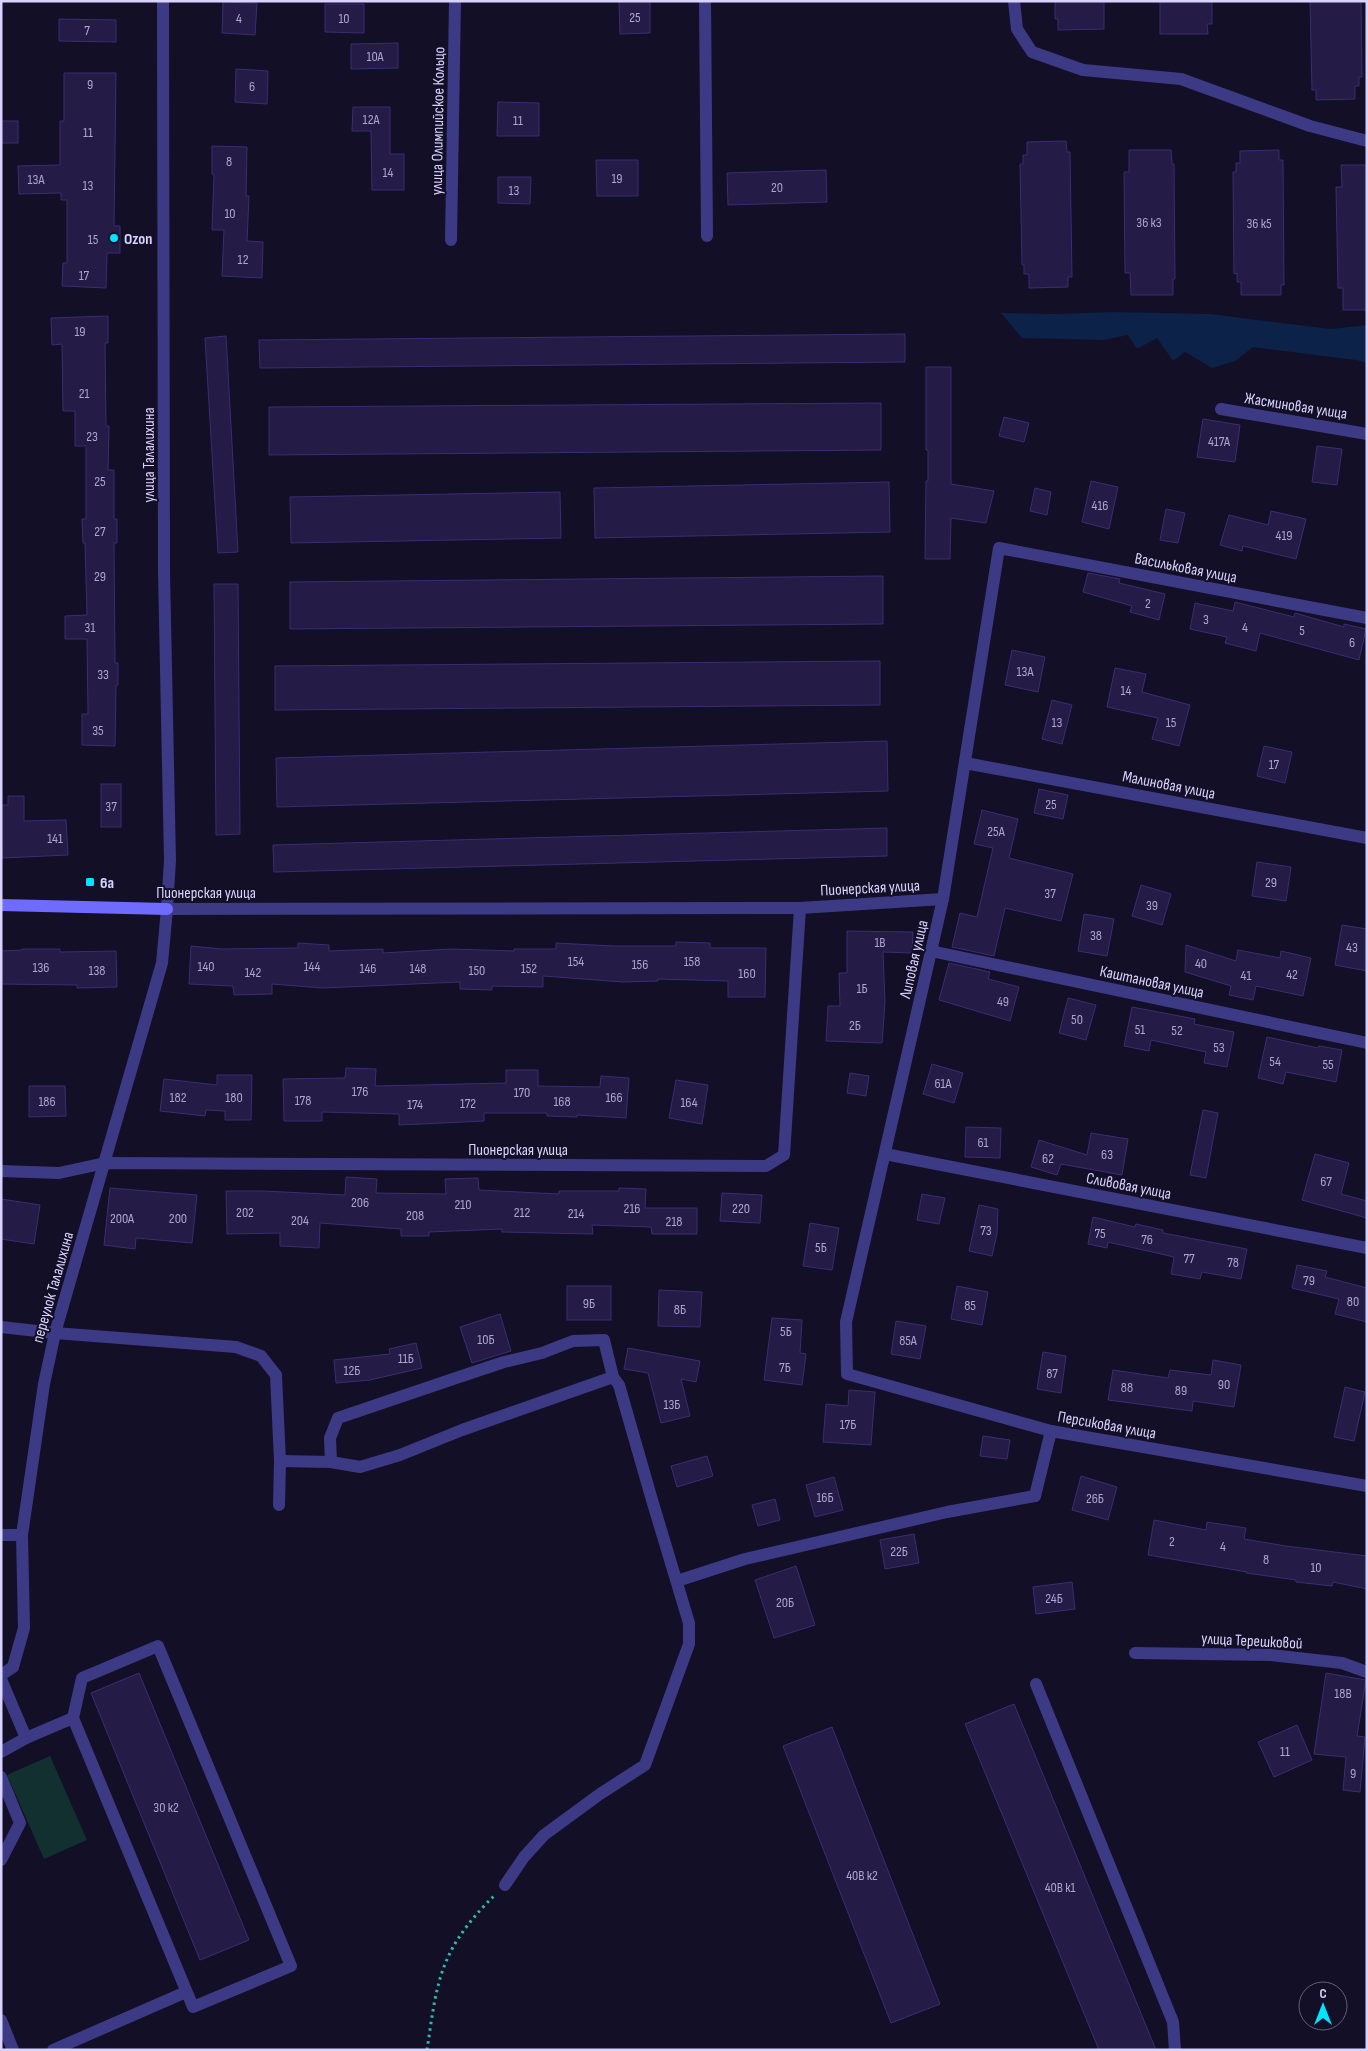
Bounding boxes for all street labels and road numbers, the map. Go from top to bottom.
street label: улица Олимпийское Кольцо [428,47,449,195]
street label: Жасминовая улица [1243,389,1348,424]
street label: улица Талалихина [140,407,159,503]
street label: Васильковая улица [1133,549,1238,588]
street label: Малиновая улица [1121,767,1217,804]
street label: Пионерская улица [820,876,920,901]
street label: Пионерская улица [156,884,256,903]
street label: Липовая улица [896,918,933,1001]
street label: Каштановая улица [1098,962,1206,1003]
street label: Пионерская улица [468,1141,568,1160]
street label: Сливовая улица [1085,1169,1173,1204]
street label: переулок Талалихина [29,1230,78,1345]
street label: Персиковая улица [1056,1407,1157,1443]
street label: улица Терешковой [1201,1629,1303,1654]

